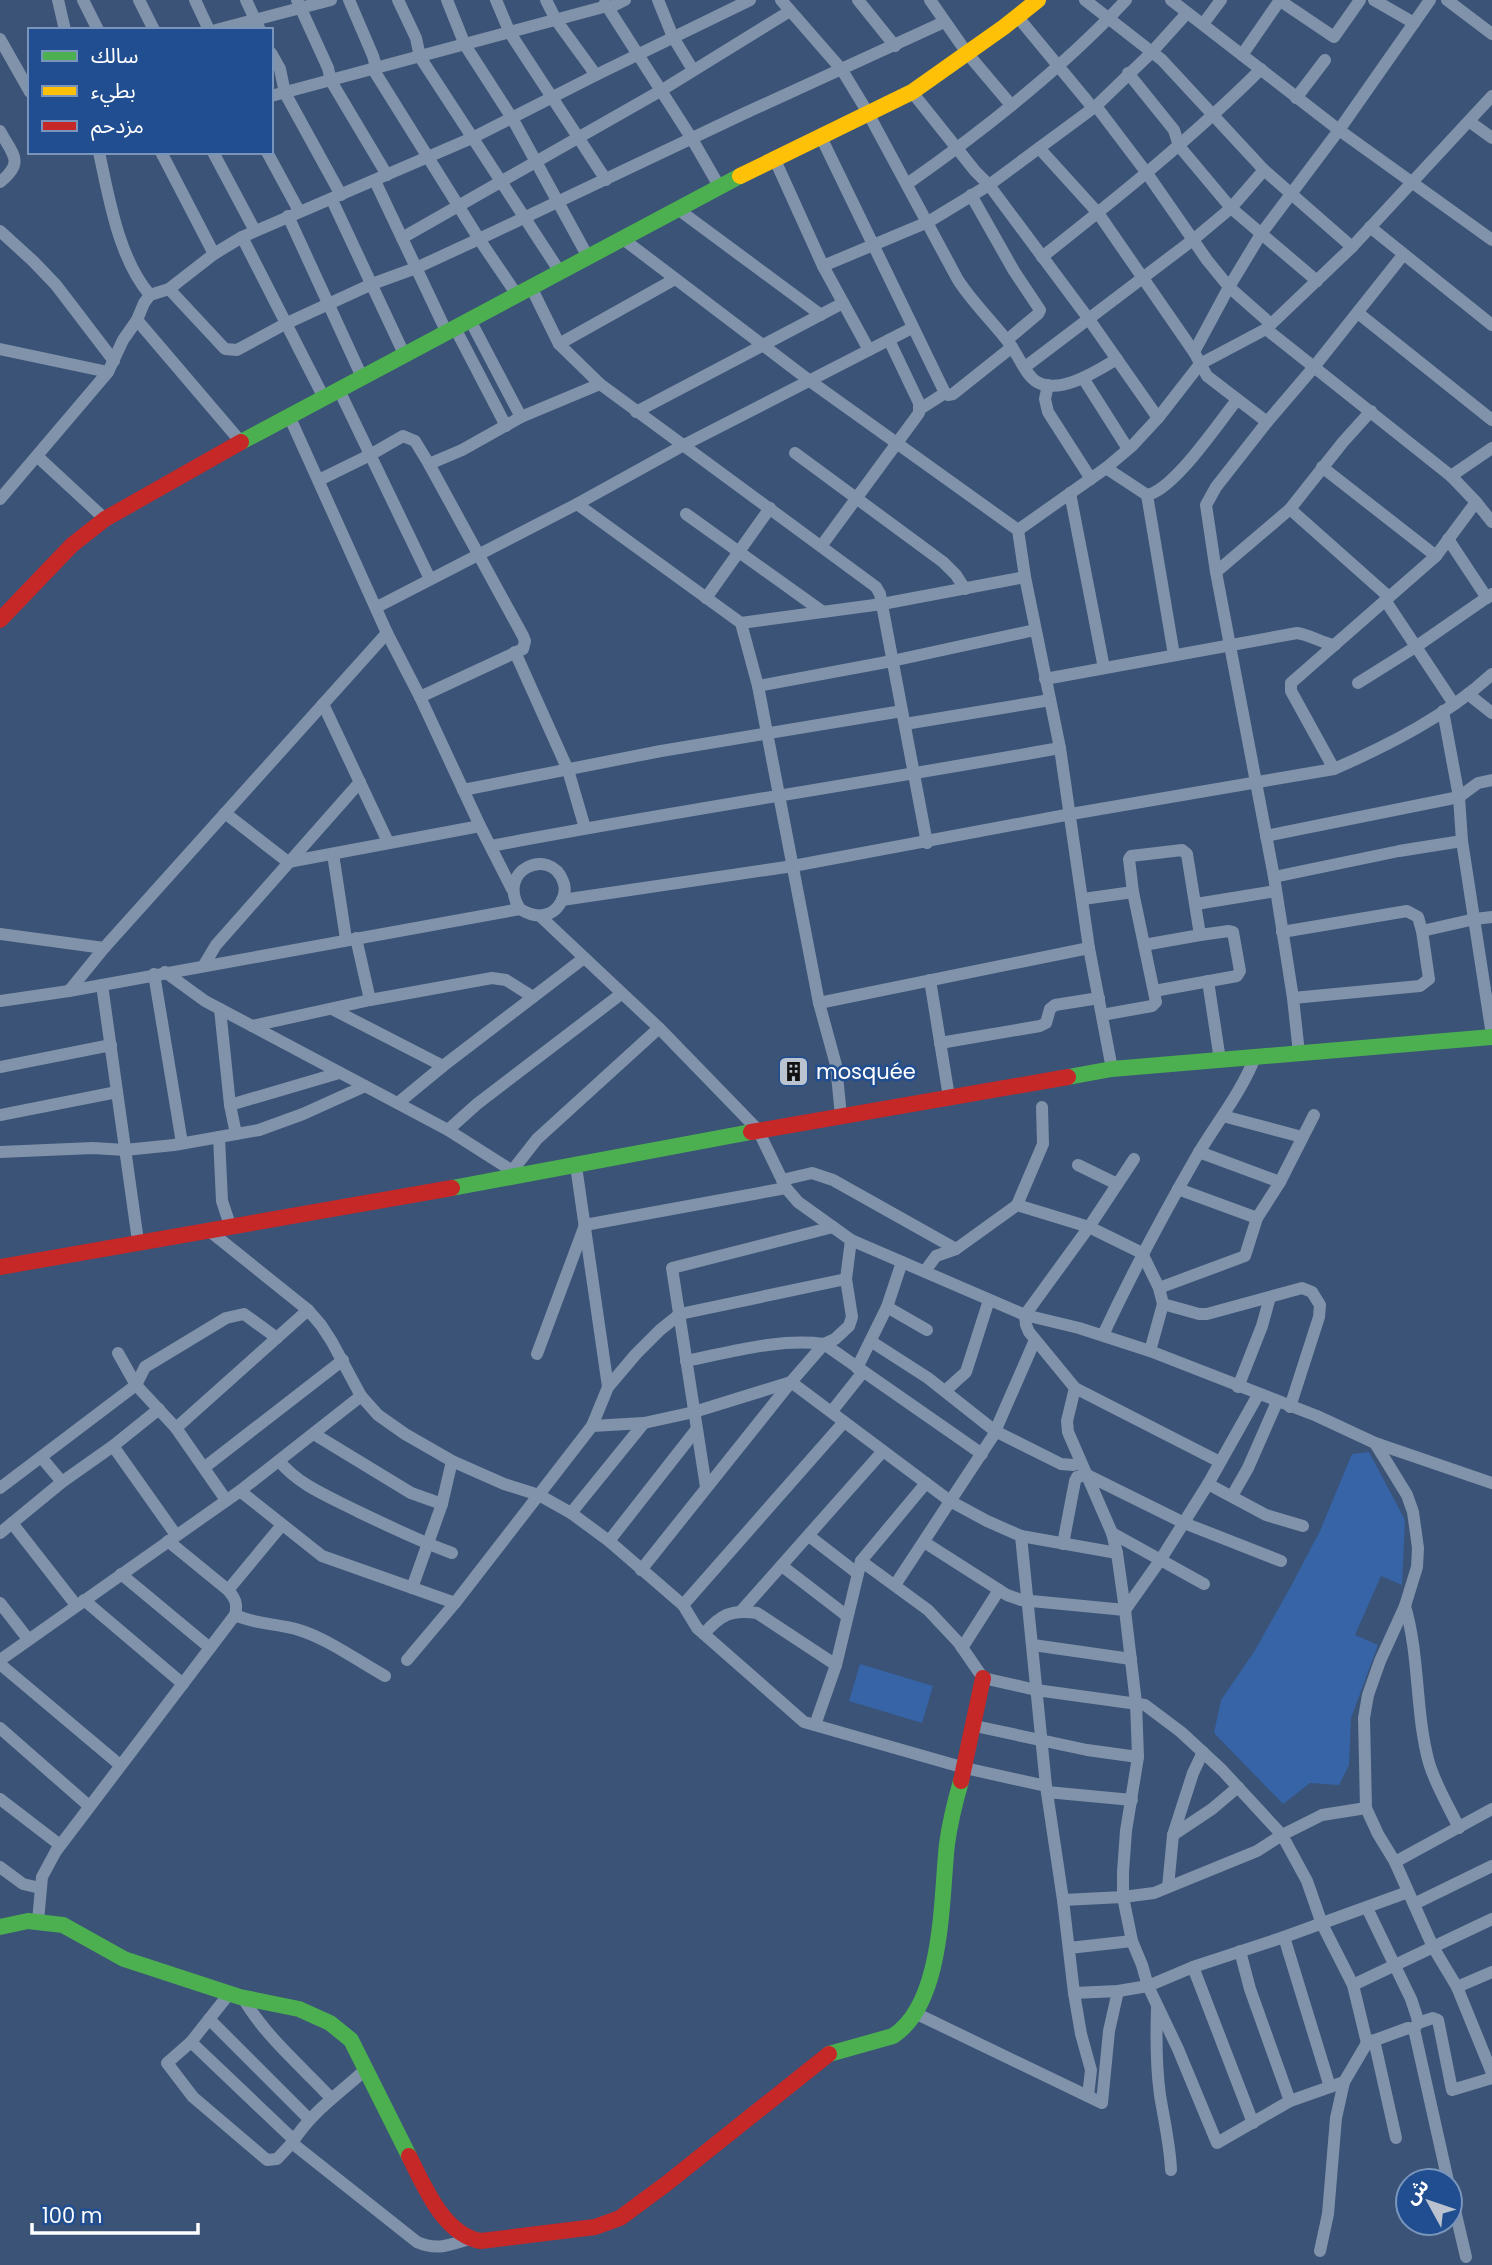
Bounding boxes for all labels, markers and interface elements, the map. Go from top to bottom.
legend [28,28,273,154]
text: سالك [91,41,138,70]
text: بطيء [91,76,136,107]
text: مزدحم [91,111,144,141]
building icon: mosquée [776,1055,810,1089]
place label: mosquée [816,1057,916,1086]
north arrow [1394,2167,1464,2237]
text: ش [1398,2173,1435,2210]
scale bar [32,2192,198,2236]
text: 100 m [42,2201,102,2230]

